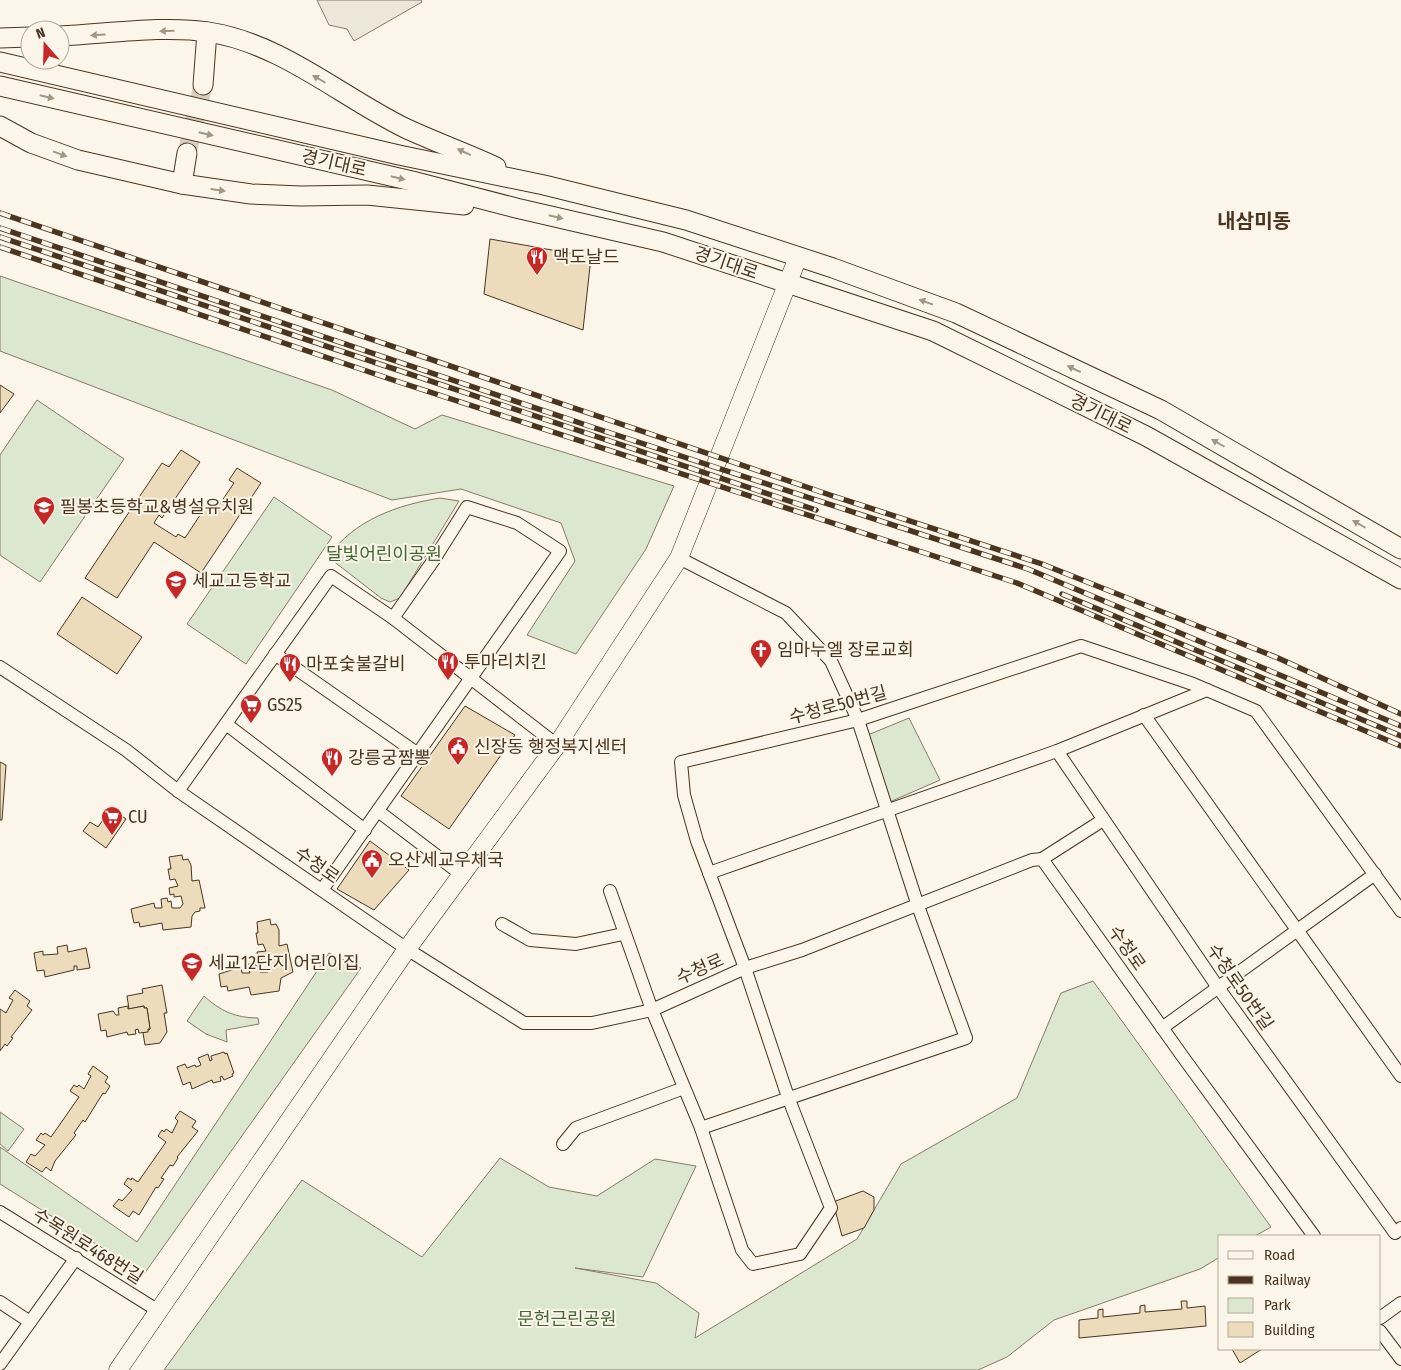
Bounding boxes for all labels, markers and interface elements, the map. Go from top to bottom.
north arrow [20,20,70,70]
text: N [34,24,48,43]
one-way arrow [159,27,175,35]
one-way arrow [90,31,106,39]
one-way arrow [312,75,327,83]
one-way arrow [40,93,55,101]
one-way arrow [198,130,213,138]
street label: 경기대로 [299,145,369,181]
one-way arrow [457,148,471,156]
one-way arrow [53,150,68,158]
one-way arrow [391,174,407,182]
one-way arrow [210,186,226,194]
district label: 내삼미동 [1217,209,1291,233]
one-way arrow [548,213,563,221]
street label: 경기대로 [691,242,761,284]
restaurant icon: 맥도날드 [525,245,549,276]
place label: 맥도날드 [553,246,619,268]
one-way arrow [918,298,933,306]
one-way arrow [1067,364,1081,372]
street label: 경기대로 [1066,390,1136,438]
one-way arrow [1211,439,1226,447]
school or university icon: 필봉초등학교&병설유치원 [32,495,56,526]
place label: 필봉초등학교&병설유치원 [60,496,254,518]
one-way arrow [1352,520,1365,529]
park label: 달빛어린이공원 [326,543,442,565]
school or university icon: 세교고등학교 [164,569,188,600]
place label: 세교고등학교 [192,570,291,592]
church icon: 임마누엘 장로교회 [749,638,773,669]
place label: 임마누엘 장로교회 [777,639,914,661]
restaurant icon: 투마리치킨 [436,650,460,681]
place label: 투마리치킨 [464,651,547,673]
restaurant icon: 마포숯불갈비 [278,652,302,683]
place label: 마포숯불갈비 [306,653,405,675]
street label: 수청로50번길 [787,681,889,729]
supermarket icon: GS25 [239,693,263,724]
place label: GS25 [267,694,302,716]
public building icon: 신장동 행정복지센터 [446,735,470,766]
place label: 신장동 행정복지센터 [474,736,627,758]
restaurant icon: 강릉궁짬뽕 [320,746,344,777]
place label: 강릉궁짬뽕 [348,747,431,769]
supermarket icon: CU [100,805,124,836]
place label: CU [128,806,148,828]
street label: 수청로 [290,842,344,888]
public building icon: 오산세교우체국 [360,848,384,879]
place label: 오산세교우체국 [388,849,504,871]
street label: 수청로 [1104,921,1150,975]
street label: 수청로50번길 [1202,940,1278,1034]
street label: 수청로 [673,949,727,989]
school or university icon: 세교12단지 어린이집 [180,951,204,982]
place label: 세교12단지 어린이집 [208,952,360,974]
street label: 수목원로468번길 [29,1203,147,1289]
legend [1218,1235,1381,1350]
text: Road [1264,1246,1295,1264]
text: Railway [1264,1271,1311,1289]
text: Park [1264,1296,1291,1314]
park label: 문헌근린공원 [517,1308,617,1330]
text: Building [1264,1321,1315,1339]

